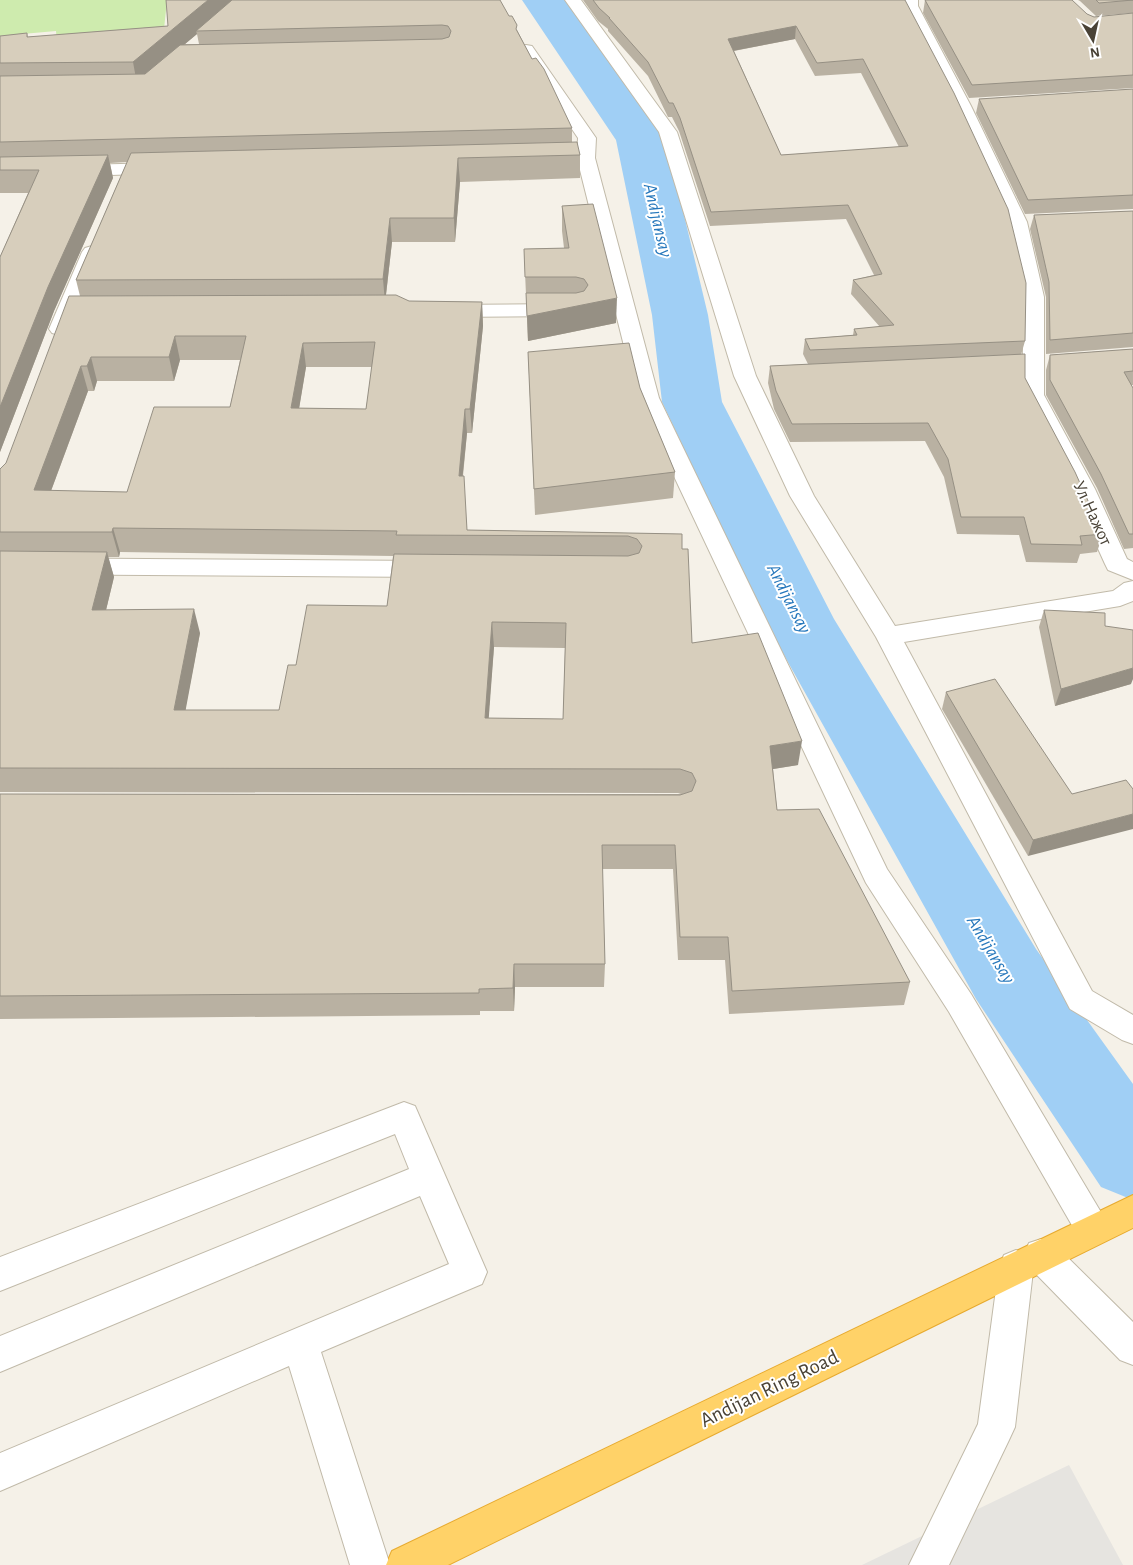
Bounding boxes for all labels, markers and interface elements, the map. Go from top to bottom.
north arrow [1068,15,1118,65]
text: N [1089,44,1101,60]
water label: Andijansay [640,181,675,259]
street label: Ул.Нажот [1069,478,1115,549]
water label: Andijansay [763,560,814,637]
water label: Andijansay [963,912,1018,987]
street label: Andijan Ring Road [697,1346,842,1431]

